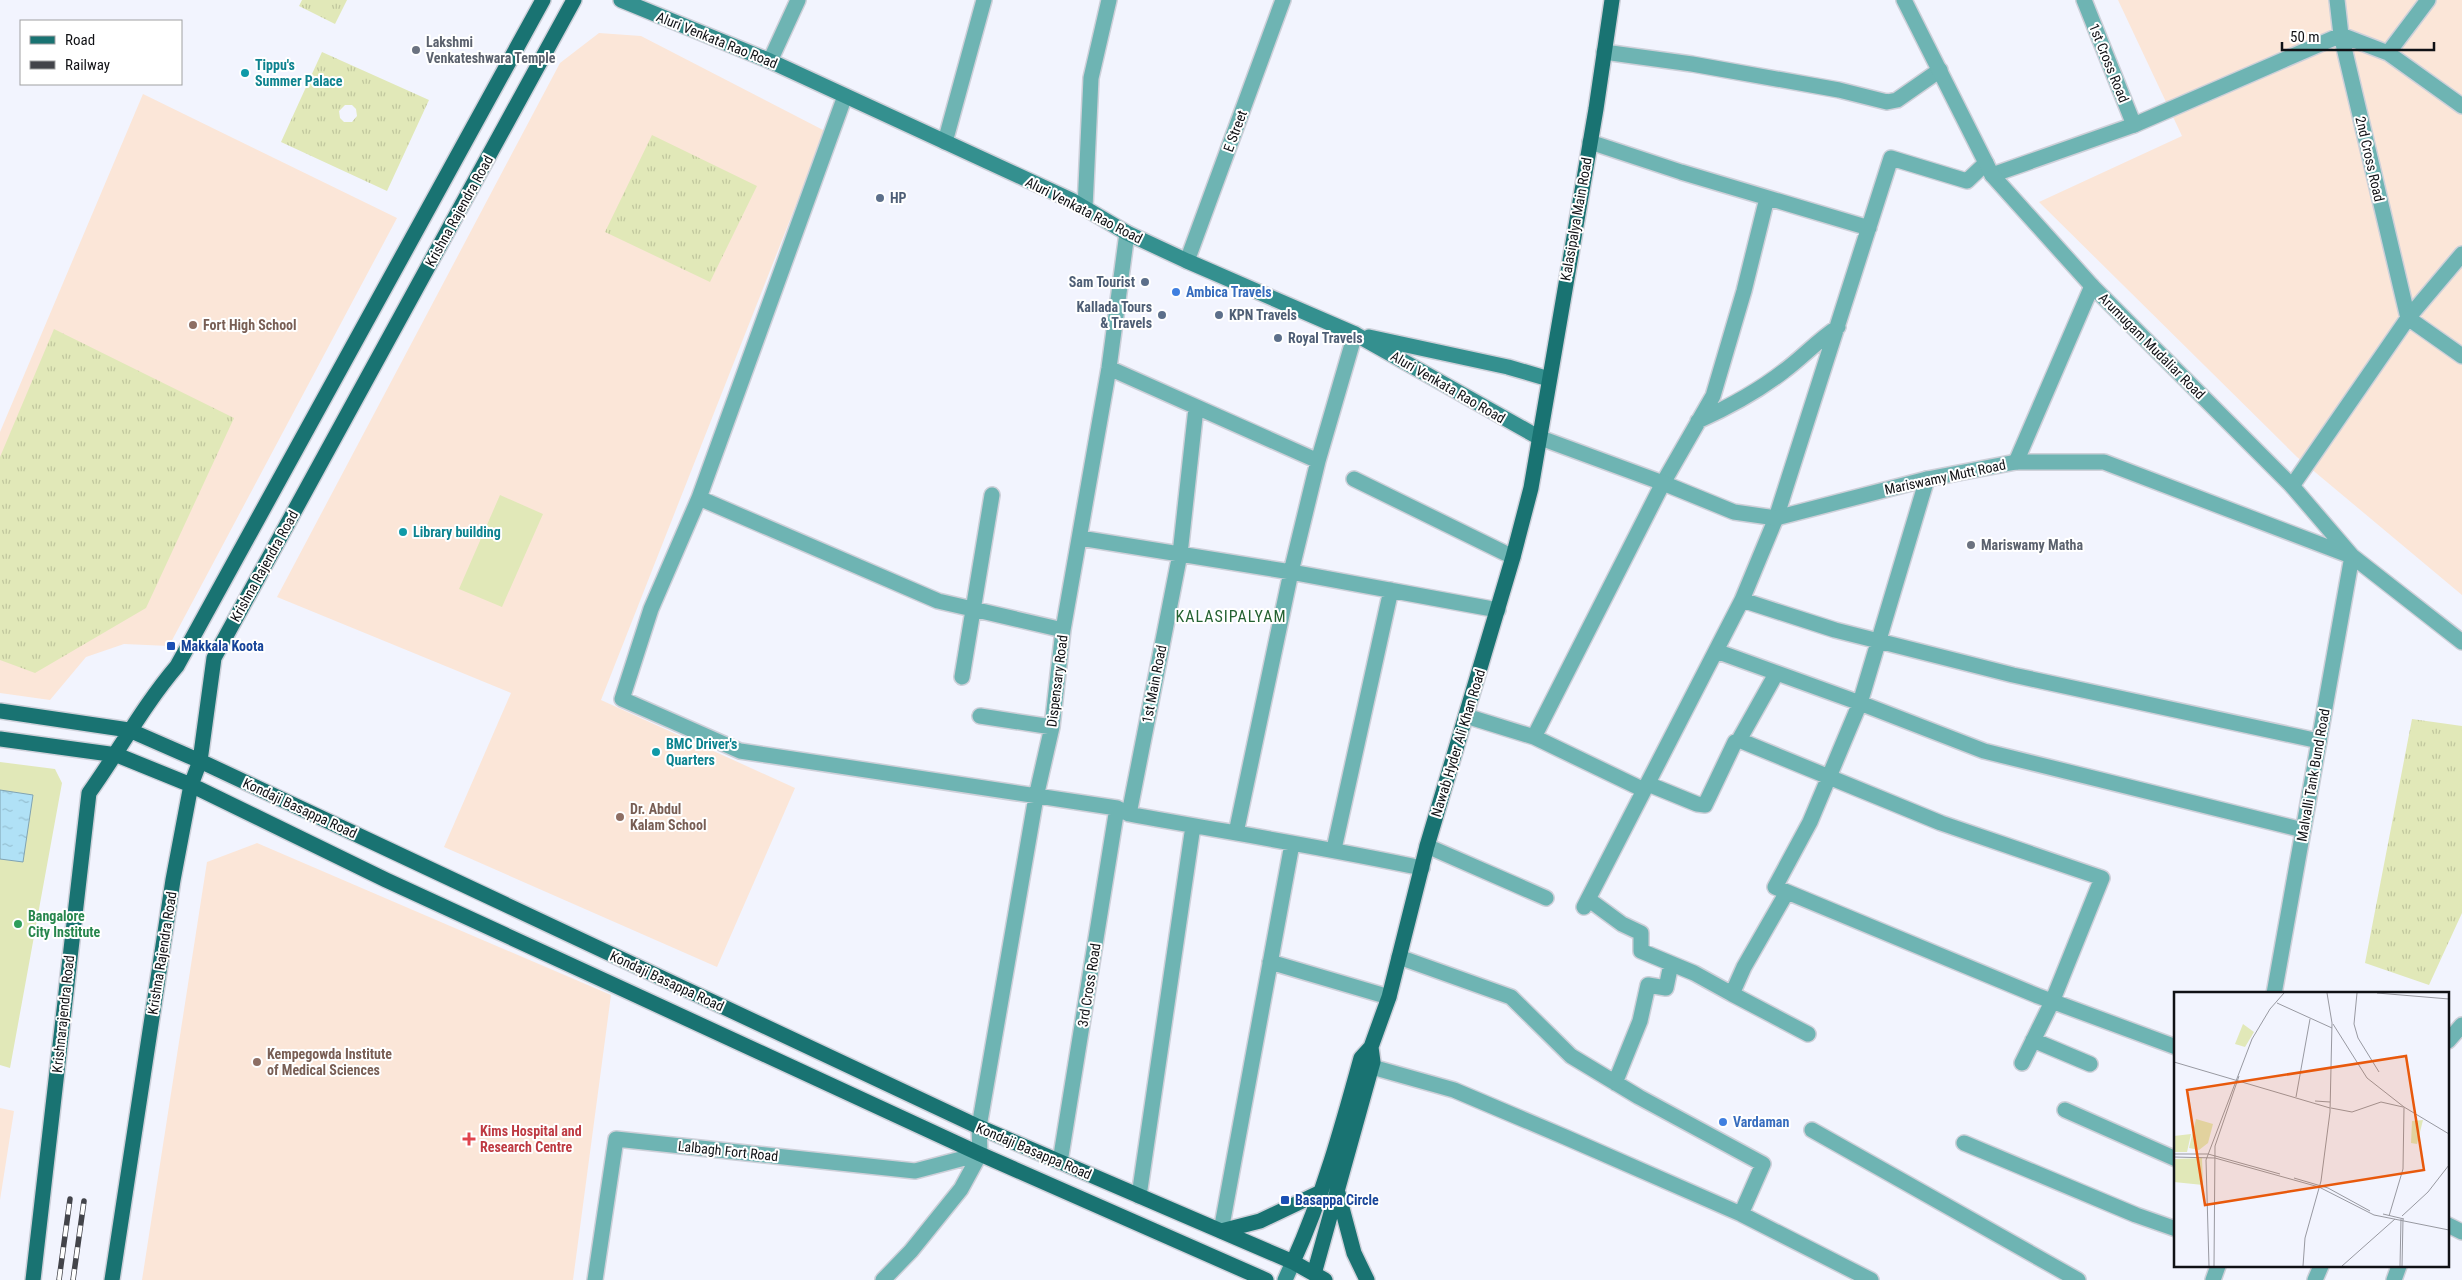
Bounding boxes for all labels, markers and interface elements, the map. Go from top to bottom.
street label: Aluri Venkata Rao Road [654,8,780,72]
legend [20,20,182,85]
scale bar [2282,20,2434,52]
street label: 1st Cross Road [2086,21,2132,105]
text: 50 m [2290,28,2320,46]
text: Road [65,31,95,49]
place label: Lakshmi Venkateshwara Temple [426,34,556,66]
marker: Lakshmi Venkateshwara Temple [410,44,422,56]
text: Railway [65,56,110,74]
place label: Tippu's Summer Palace [255,57,343,89]
marker: Tippu's Summer Palace [239,67,251,79]
street label: E Street [1220,108,1250,154]
street label: 2nd Cross Road [2352,115,2388,203]
street label: Krishna Rajendra Road [422,153,496,269]
street label: Kalasipalya Main Road [1557,156,1595,282]
street label: Aluri Venkata Rao Road [1023,174,1145,246]
place label: HP [890,190,907,206]
marker: HP [874,192,886,204]
place label: Sam Tourist [1069,274,1135,290]
marker: Sam Tourist [1139,276,1151,288]
place label: Ambica Travels [1186,284,1272,300]
marker: Ambica Travels [1170,286,1182,298]
street label: Arumugam Mudaliar Road [2096,290,2208,402]
place label: Kallada Tours & Travels [1077,299,1152,331]
place label: KPN Travels [1229,307,1297,323]
marker: Kallada Tours & Travels [1156,309,1168,321]
marker: KPN Travels [1213,309,1225,321]
place label: Fort High School [203,317,297,333]
marker: Fort High School [187,319,199,331]
place label: Royal Travels [1288,330,1363,346]
marker: Royal Travels [1272,332,1284,344]
street label: Aluri Venkata Rao Road [1388,348,1508,426]
street label: Mariswamy Mutt Road [1883,456,2007,498]
street label: Krishna Rajendra Road [227,508,301,624]
place label: Library building [413,524,501,540]
marker: Library building [397,526,409,538]
place label: Mariswamy Matha [1981,537,2083,553]
marker: Mariswamy Matha [1965,539,1977,551]
district label: KALASIPALYAM [1176,607,1286,626]
street label: Dispensary Road [1043,634,1071,728]
place label: Makkala Koota [181,638,264,654]
marker: Makkala Koota [165,640,177,652]
street label: 1st Main Road [1139,644,1169,724]
street label: Nawab Hyder Ali Khan Road [1428,667,1488,819]
street label: Malvalli Tank Bund Road [2293,707,2333,843]
place label: BMC Driver's Quarters [666,736,737,768]
marker: BMC Driver's Quarters [650,746,662,758]
street label: Kondaji Basappa Road [241,775,359,841]
place label: Dr. Abdul Kalam School [630,801,706,833]
marker: Dr. Abdul Kalam School [614,811,626,823]
street label: Krishna Rajendra Road [144,890,180,1016]
place label: Bangalore City Institute [28,908,101,940]
marker: Bangalore City Institute [12,918,24,930]
street label: 3rd Cross Road [1074,942,1104,1028]
street label: Kondaji Basappa Road [608,948,726,1014]
street label: Krishnarajendra Road [49,955,77,1073]
inset map [2174,992,2450,1268]
place label: Kempegowda Institute of Medical Sciences [267,1046,392,1078]
marker: Kempegowda Institute of Medical Sciences [251,1056,263,1068]
place label: Vardaman [1733,1114,1789,1130]
marker: Vardaman [1717,1116,1729,1128]
street label: Kondaji Basappa Road [974,1119,1094,1183]
place label: Kims Hospital and Research Centre [480,1123,582,1155]
marker: Kims Hospital and Research Centre [462,1132,476,1146]
street label: Lalbagh Fort Road [677,1138,779,1164]
place label: Basappa Circle [1295,1192,1379,1208]
marker: Basappa Circle [1279,1194,1291,1206]

